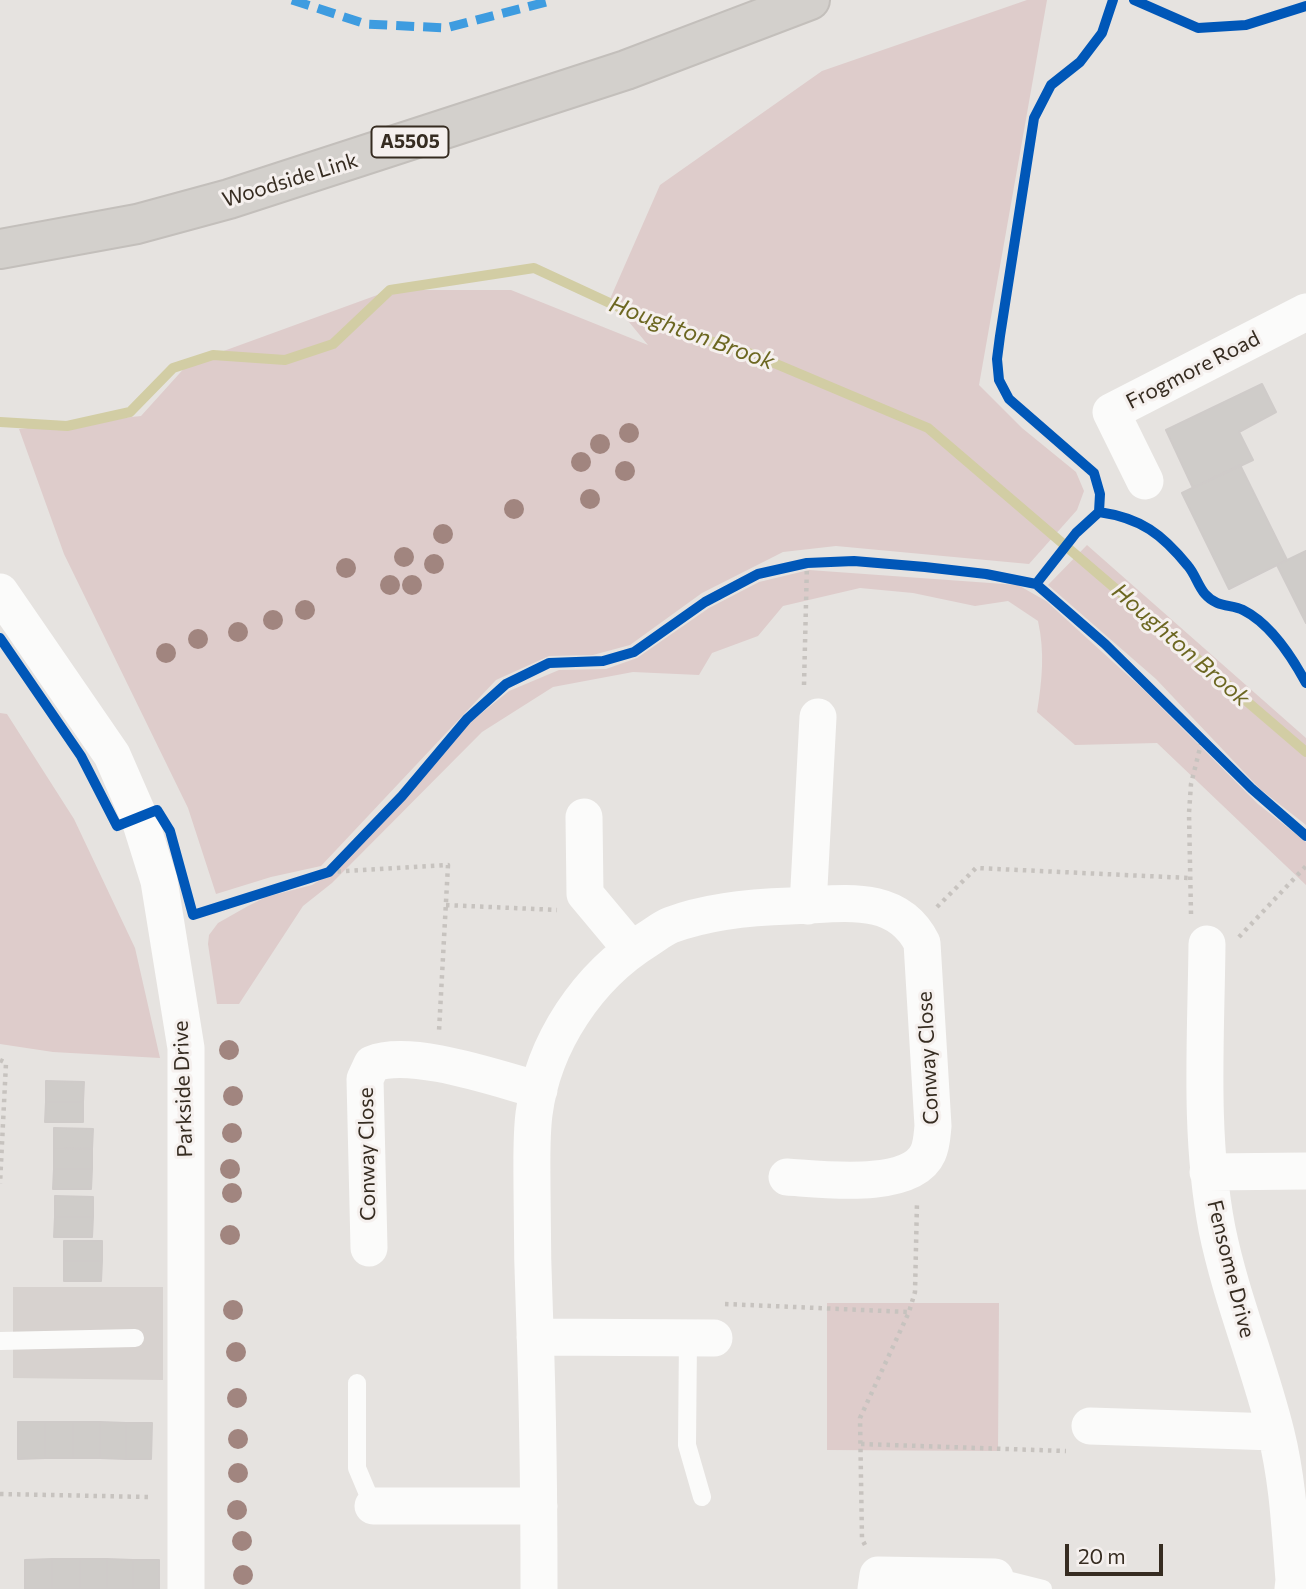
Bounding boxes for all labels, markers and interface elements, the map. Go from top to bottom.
road number: A5505 [372,126,448,158]
street label: Woodside Link [219,147,361,213]
water label: Houghton Brook [606,290,778,376]
street label: Frogmore Road [1122,325,1264,415]
water label: Houghton Brook [1106,578,1256,712]
street label: Conway Close [912,991,944,1125]
street label: Parkside Drive [168,1020,198,1158]
street label: Conway Close [353,1087,381,1221]
street label: Fensome Drive [1202,1198,1260,1340]
scale bar [1068,1530,1166,1574]
text: 20 m [1078,1543,1126,1568]

